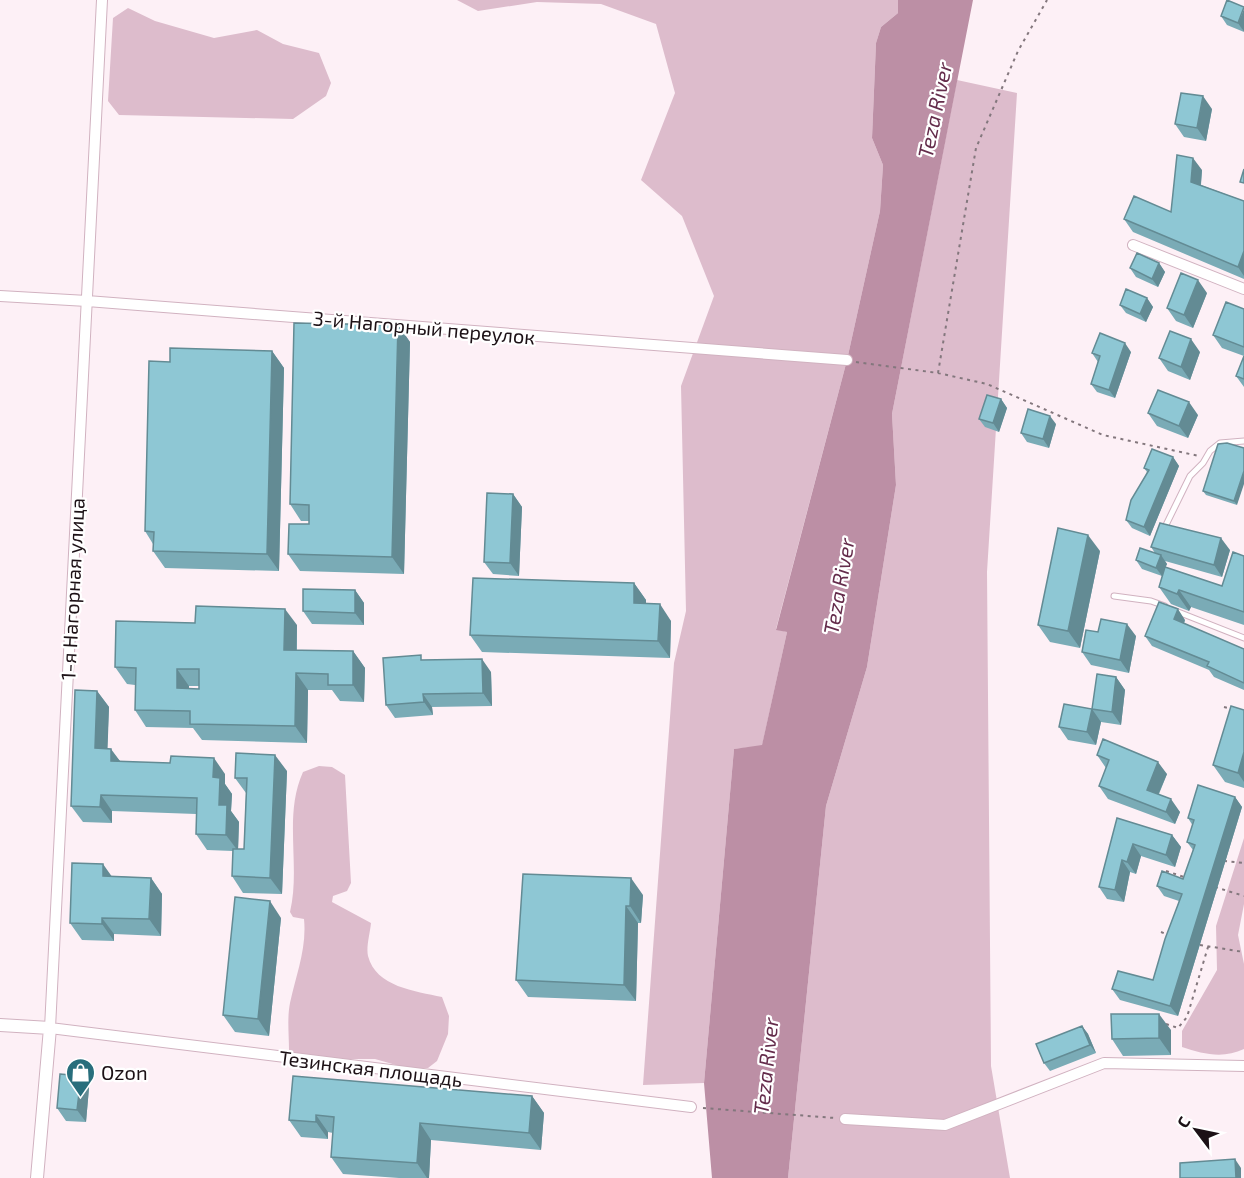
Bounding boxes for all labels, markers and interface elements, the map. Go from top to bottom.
water label: Teza River [912,59,956,160]
street label: 3-й Нагорный переулок [312,305,536,350]
street label: 1-я Нагорная улица [55,497,90,681]
water label: Teza River [817,535,859,636]
water label: Teza River [747,1016,783,1116]
street label: Тезинская площадь [278,1045,464,1091]
shop icon: Ozon [64,1056,96,1098]
place label: Ozon [101,1060,148,1084]
north arrow [1166,1100,1226,1160]
text: С [1172,1113,1193,1131]

